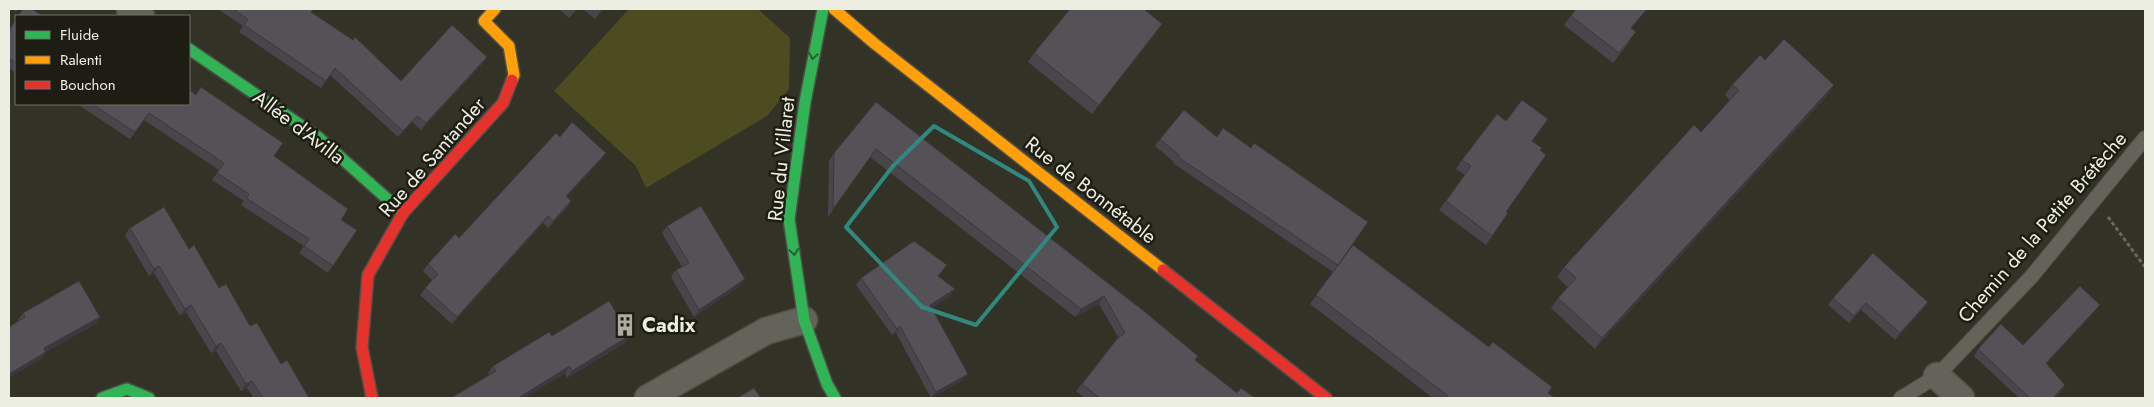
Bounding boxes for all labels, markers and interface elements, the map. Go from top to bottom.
legend [15,15,190,105]
text: Fluide [60,24,99,46]
text: Ralenti [60,49,102,71]
one-way arrow [808,52,818,61]
text: Bouchon [60,74,116,96]
street label: Allée d'Avilla [247,83,351,172]
street label: Rue de Santander [372,91,493,224]
street label: Rue du Villaret [761,95,802,223]
street label: Chemin de la Petite Brétèche [1951,125,2134,329]
street label: Rue de Bonnétable [1019,130,1163,251]
one-way arrow [789,248,799,256]
place label: Cadix [642,311,696,340]
building icon: Cadix [612,312,638,338]

